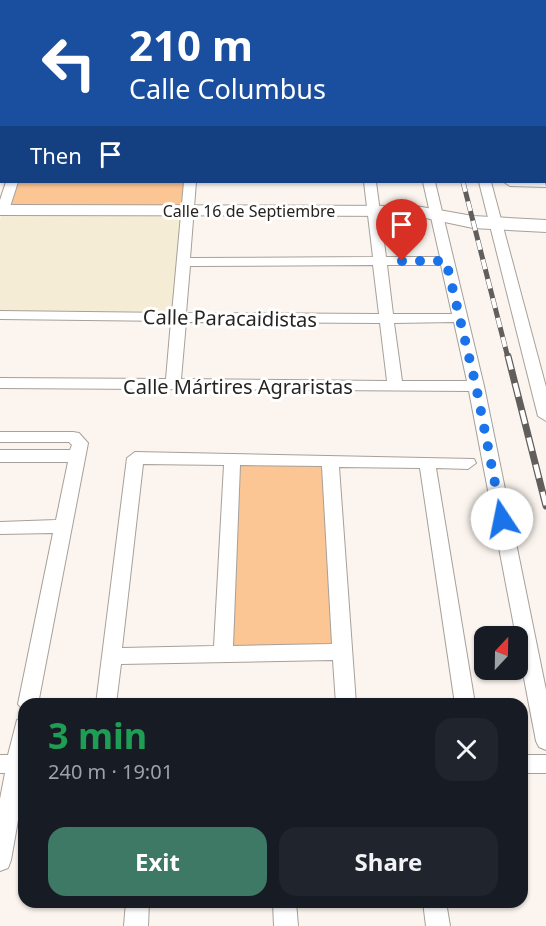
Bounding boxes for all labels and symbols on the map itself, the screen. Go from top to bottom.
pin [376,199,427,261]
street label: Calle 16 de Septiembre [163,200,335,222]
street label: Calle Paracaidistas [143,303,317,333]
street label: Calle Mártires Agraristas [123,373,353,400]
position arrow [470,487,534,551]
north arrow [474,626,528,680]

